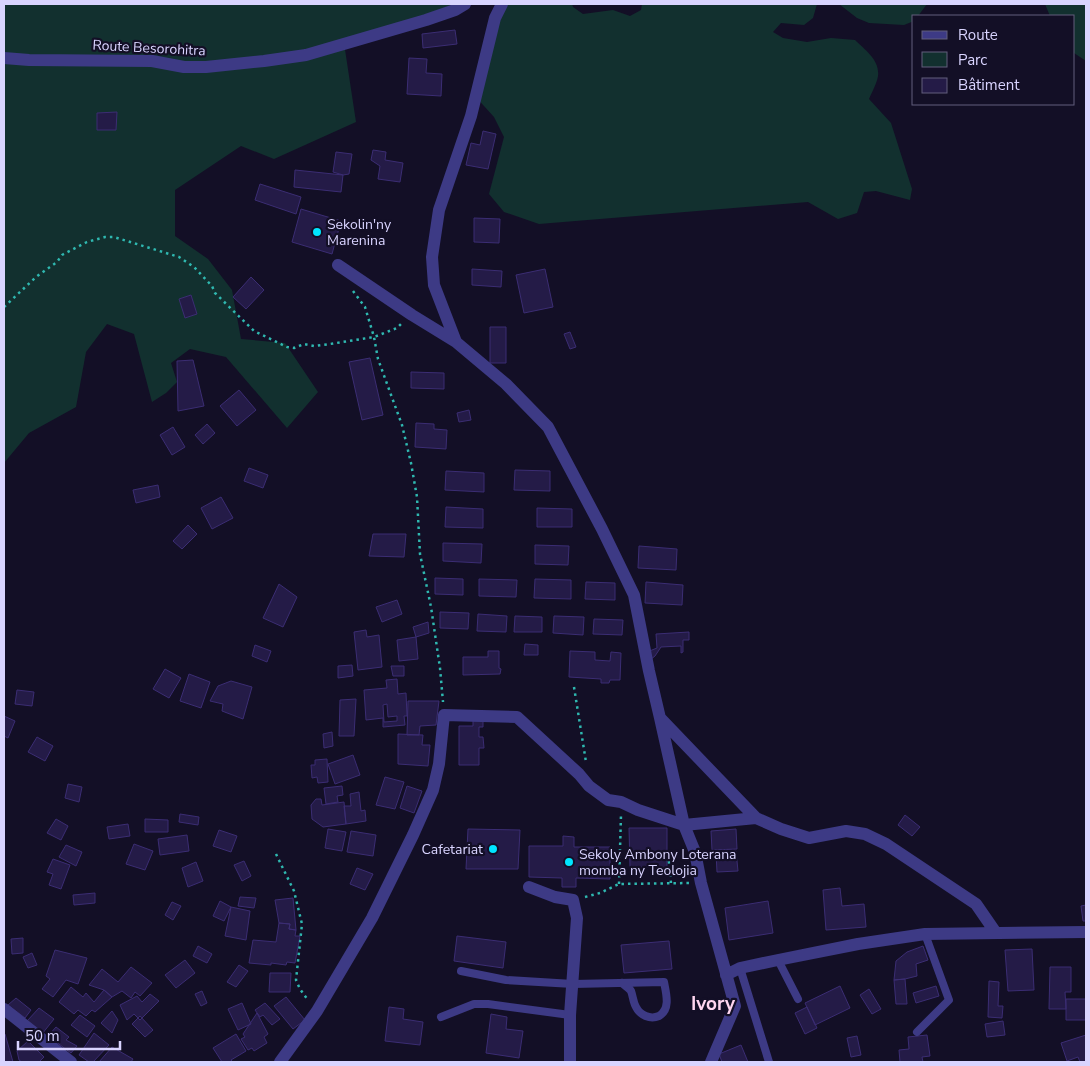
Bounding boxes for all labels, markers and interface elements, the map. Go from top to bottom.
legend [912,15,1075,105]
text: Route [958,25,998,45]
street label: Route Besorohitra [92,36,206,60]
text: Parc [958,50,987,70]
text: Bâtiment [958,75,1020,95]
place label: Sekolin'ny Marenina [327,215,392,250]
marker: Sekolin'ny Marenina [311,226,323,238]
place label: Cafetariat [422,840,483,859]
marker: Cafetariat [487,843,499,855]
place label: Sekoly Ambony Loterana momba ny Teolojia [579,845,737,880]
marker: Sekoly Ambony Loterana momba ny Teolojia [563,856,575,868]
district label: Ivory [691,991,736,1017]
scale bar [18,1018,120,1050]
text: 50 m [25,1026,60,1046]

